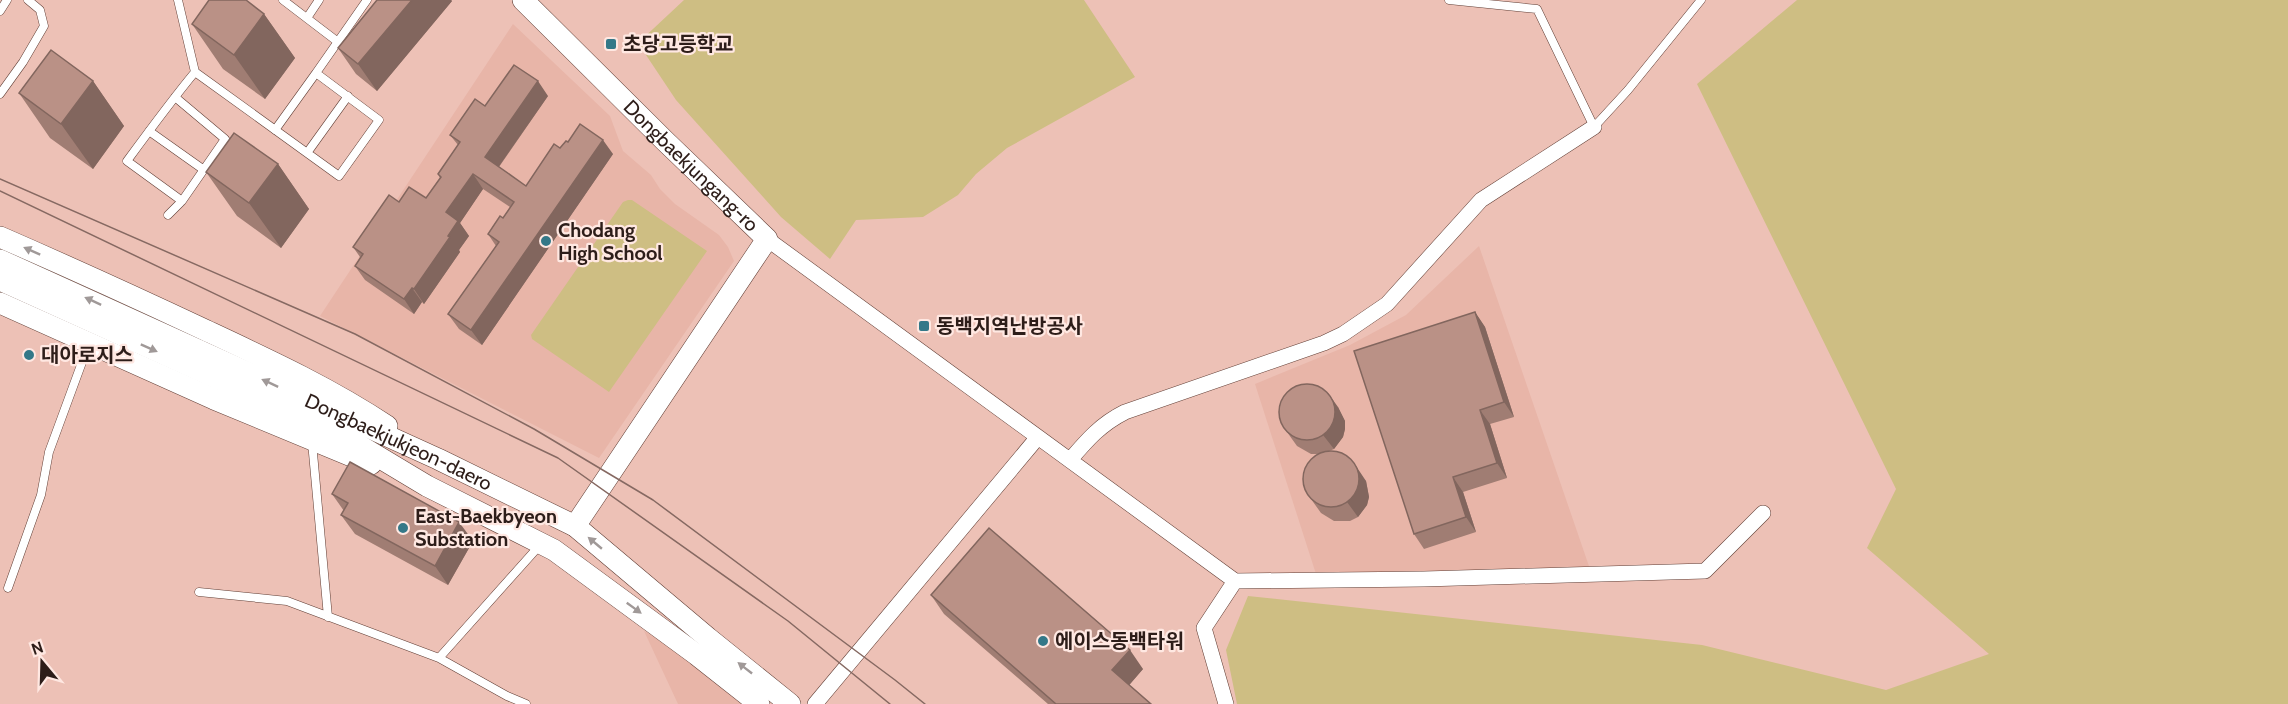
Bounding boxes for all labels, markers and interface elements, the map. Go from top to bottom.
place label: 초당고등학교 [623,32,733,56]
marker: 초당고등학교 [604,37,618,51]
street label: Dongbaekjungang-ro [619,95,764,236]
place label: Chodang High School [558,218,663,265]
marker: Chodang High School [539,234,553,248]
one-way arrow [22,246,40,256]
one-way arrow [84,297,101,306]
place label: 동백지역난방공사 [936,314,1083,338]
marker: 동백지역난방공사 [917,319,931,333]
place label: 대아로지스 [41,343,133,367]
one-way arrow [140,343,158,353]
marker: 대아로지스 [22,348,36,362]
one-way arrow [261,379,278,388]
street label: Dongbaekjukjeon-daero [301,388,496,496]
place label: East-Baekbyeon Substation [415,504,557,551]
marker: East-Baekbyeon Substation [396,521,410,535]
one-way arrow [588,537,603,550]
one-way arrow [626,602,641,614]
place label: 에이스동백타워 [1055,629,1184,653]
north arrow [12,632,72,692]
marker: 에이스동백타워 [1036,634,1050,648]
text: N [29,637,46,659]
one-way arrow [737,662,752,674]

